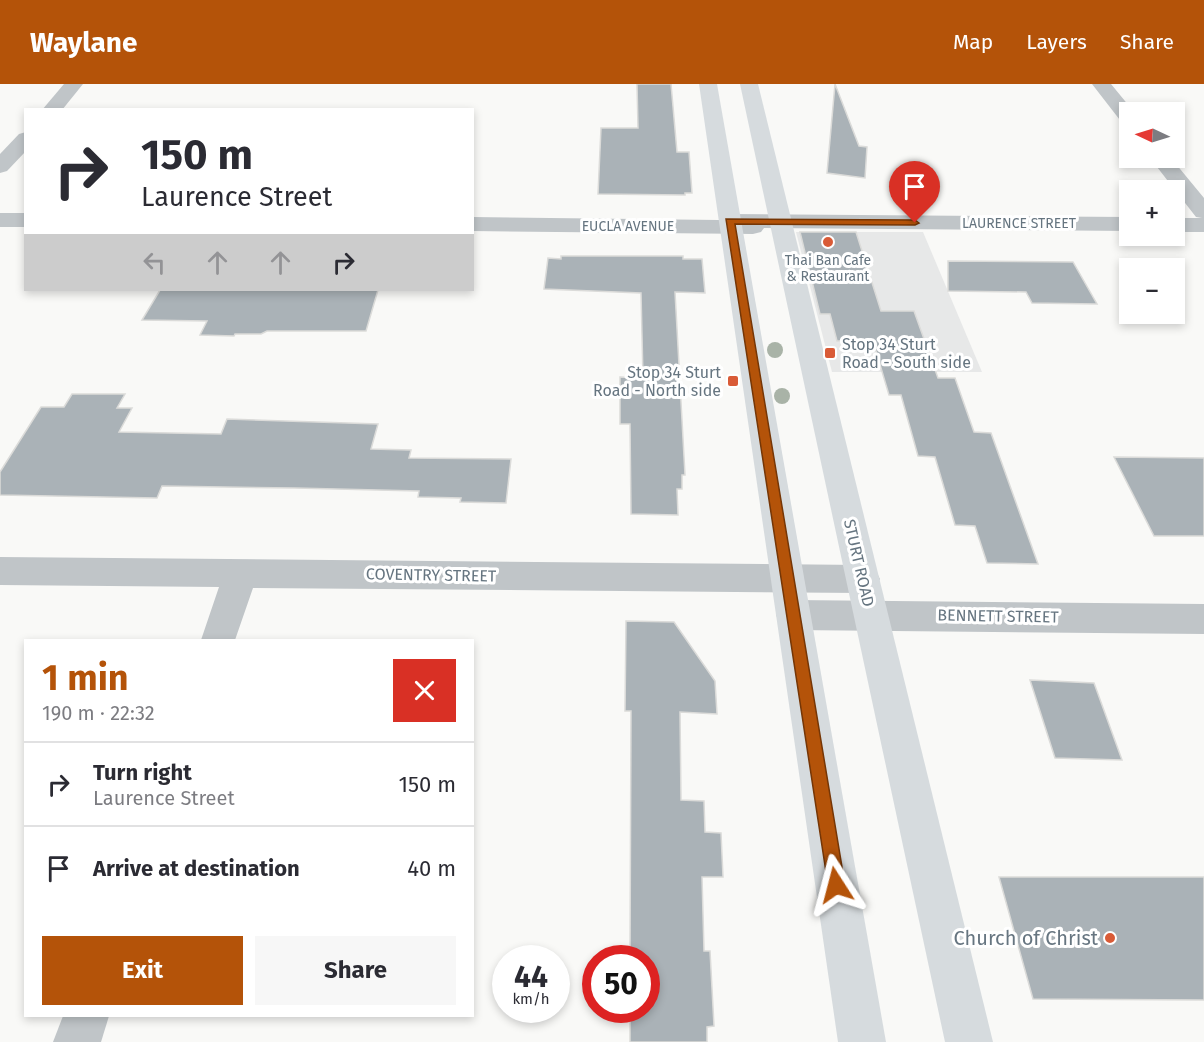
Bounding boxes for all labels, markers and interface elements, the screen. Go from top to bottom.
text: Waylane [30,26,137,59]
text: Map [953,29,993,55]
text: Layers [1026,29,1087,55]
text: Share [1120,29,1174,55]
north arrow [1119,102,1185,168]
map controls [1119,102,1185,324]
text: 150 m [141,130,253,180]
icon: right [42,132,120,210]
pin [889,161,940,223]
icon: arrive [898,170,931,203]
button: + [1119,180,1185,246]
text: Laurence Street [141,181,332,213]
street label: LAURENCE STREET [962,215,1077,232]
street label: EUCLA AVENUE [582,218,674,235]
marker: Thai Ban Cafe & Restaurant [821,235,835,249]
icon: left [138,246,171,279]
icon: ahead [201,246,234,279]
icon: ahead [264,246,297,279]
icon: right [327,246,360,279]
place label: Thai Ban Cafe & Restaurant [785,252,871,285]
button: − [1119,258,1185,324]
place label: Stop 34 Sturt Road - South side [842,335,971,372]
marker: Stop 34 Sturt Road - South side [823,346,837,360]
place label: Stop 34 Sturt Road - North side [593,363,721,400]
marker: Stop 34 Sturt Road - North side [726,374,740,388]
street label: STURT ROAD [840,517,878,609]
street label: COVENTRY STREET [366,564,497,586]
street label: BENNETT STREET [937,605,1059,627]
text: 1 min [42,656,129,700]
button: close [393,659,456,722]
text: 190 m · 22:32 [42,701,155,725]
text: Turn right [93,759,192,786]
icon: right [42,768,75,801]
text: 150 m [398,771,456,798]
text: Laurence Street [93,786,235,810]
icon: arrive [42,852,75,885]
position arrow [804,853,868,917]
text: Arrive at destination [93,855,300,882]
text: 40 m [407,855,456,882]
place label: Church of Christ [954,926,1099,950]
marker: Church of Christ [1103,931,1117,945]
button: Exit [42,936,243,1005]
button: Share [255,936,456,1005]
speed limit sign: 50 [582,945,660,1023]
text: 44 [514,959,548,995]
text: km/h [512,990,550,1008]

